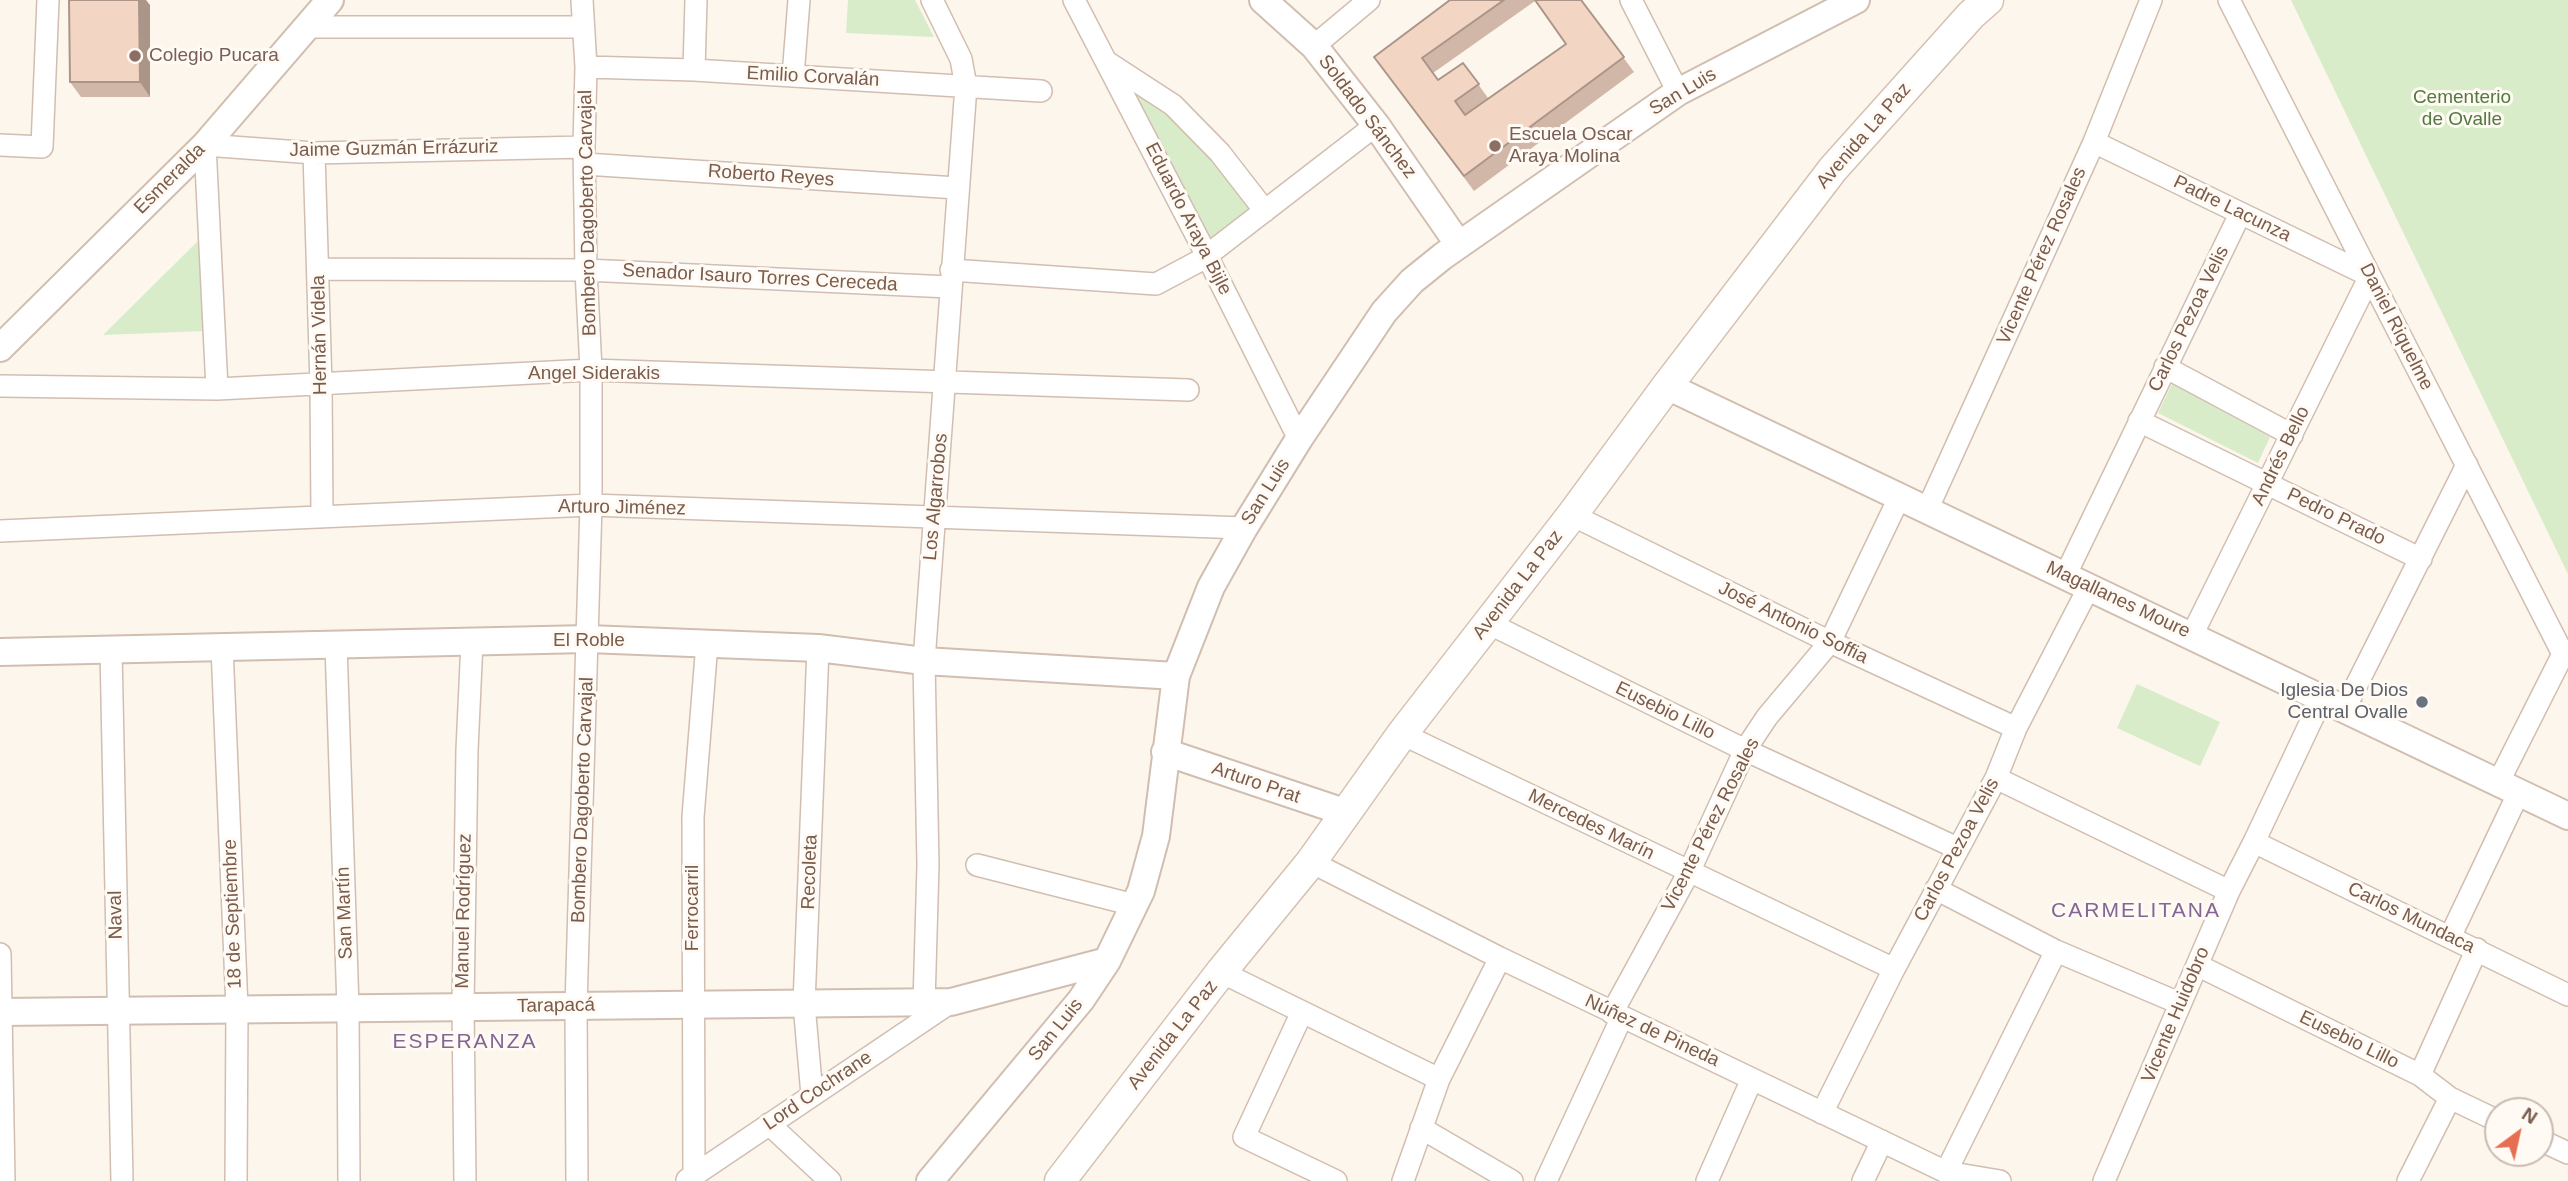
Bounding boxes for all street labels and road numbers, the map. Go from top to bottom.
street label: Soldado Sánchez [1313,51,1421,183]
street label: Emilio Corvalán [746,62,880,92]
street label: San Luis [1645,63,1721,121]
street label: Avenida La Paz [1812,78,1916,194]
street label: Bombero Dagoberto Carvajal [574,90,602,336]
street label: Jaime Guzmán Errázuriz [289,136,499,162]
street label: Esmeralda [130,139,210,219]
street label: Eduardo Araya Bijle [1140,139,1236,299]
street label: Roberto Reyes [707,160,835,192]
street label: Vicente Pérez Rosales [1993,164,2091,348]
street label: Padre Lacunza [2170,171,2294,247]
street label: Carlos Pezoa Velis [2144,242,2234,396]
street label: Senador Isauro Torres Cereceda [622,259,898,297]
street label: Daniel Riquelme [2354,260,2438,394]
street label: Hernán Videla [308,275,332,395]
street label: Angel Siderakis [528,363,660,385]
street label: Andrés Bello [2247,403,2315,509]
street label: Los Algarrobos [919,432,953,562]
street label: San Luis [1237,455,1295,529]
street label: Pedro Prado [2283,483,2389,551]
street label: Arturo Jiménez [558,495,686,521]
street label: Avenida La Paz [1468,526,1568,644]
street label: Magallanes Moure [2042,557,2194,643]
street label: José Antonio Soffia [1715,577,1871,669]
street label: El Roble [553,630,625,652]
street label: Bombero Dagoberto Carvajal [567,677,599,923]
street label: Eusebio Lillo [1612,677,1718,745]
street label: Vicente Pérez Rosales [1657,734,1765,916]
street label: Arturo Prat [1209,757,1303,809]
street label: Carlos Pezoa Velis [1910,774,2004,926]
street label: Mercedes Marín [1524,785,1658,865]
street label: Manuel Rodríguez [451,833,477,989]
street label: Recoleta [797,834,823,910]
street label: 18 de Septiembre [219,839,247,989]
street label: Ferrocarril [682,865,704,951]
street label: San Martín [332,866,358,960]
street label: Carlos Mundaca [2344,877,2478,959]
street label: Naval [104,891,128,939]
street label: Vicente Huidobro [2137,944,2215,1086]
street label: Avenida La Paz [1123,976,1223,1094]
street label: Núñez de Pineda [1581,990,1723,1072]
street label: Tarapacá [517,994,595,1018]
street label: San Luis [1024,994,1088,1066]
street label: Eusebio Lillo [2296,1006,2402,1074]
street label: Lord Cochrane [760,1046,876,1136]

